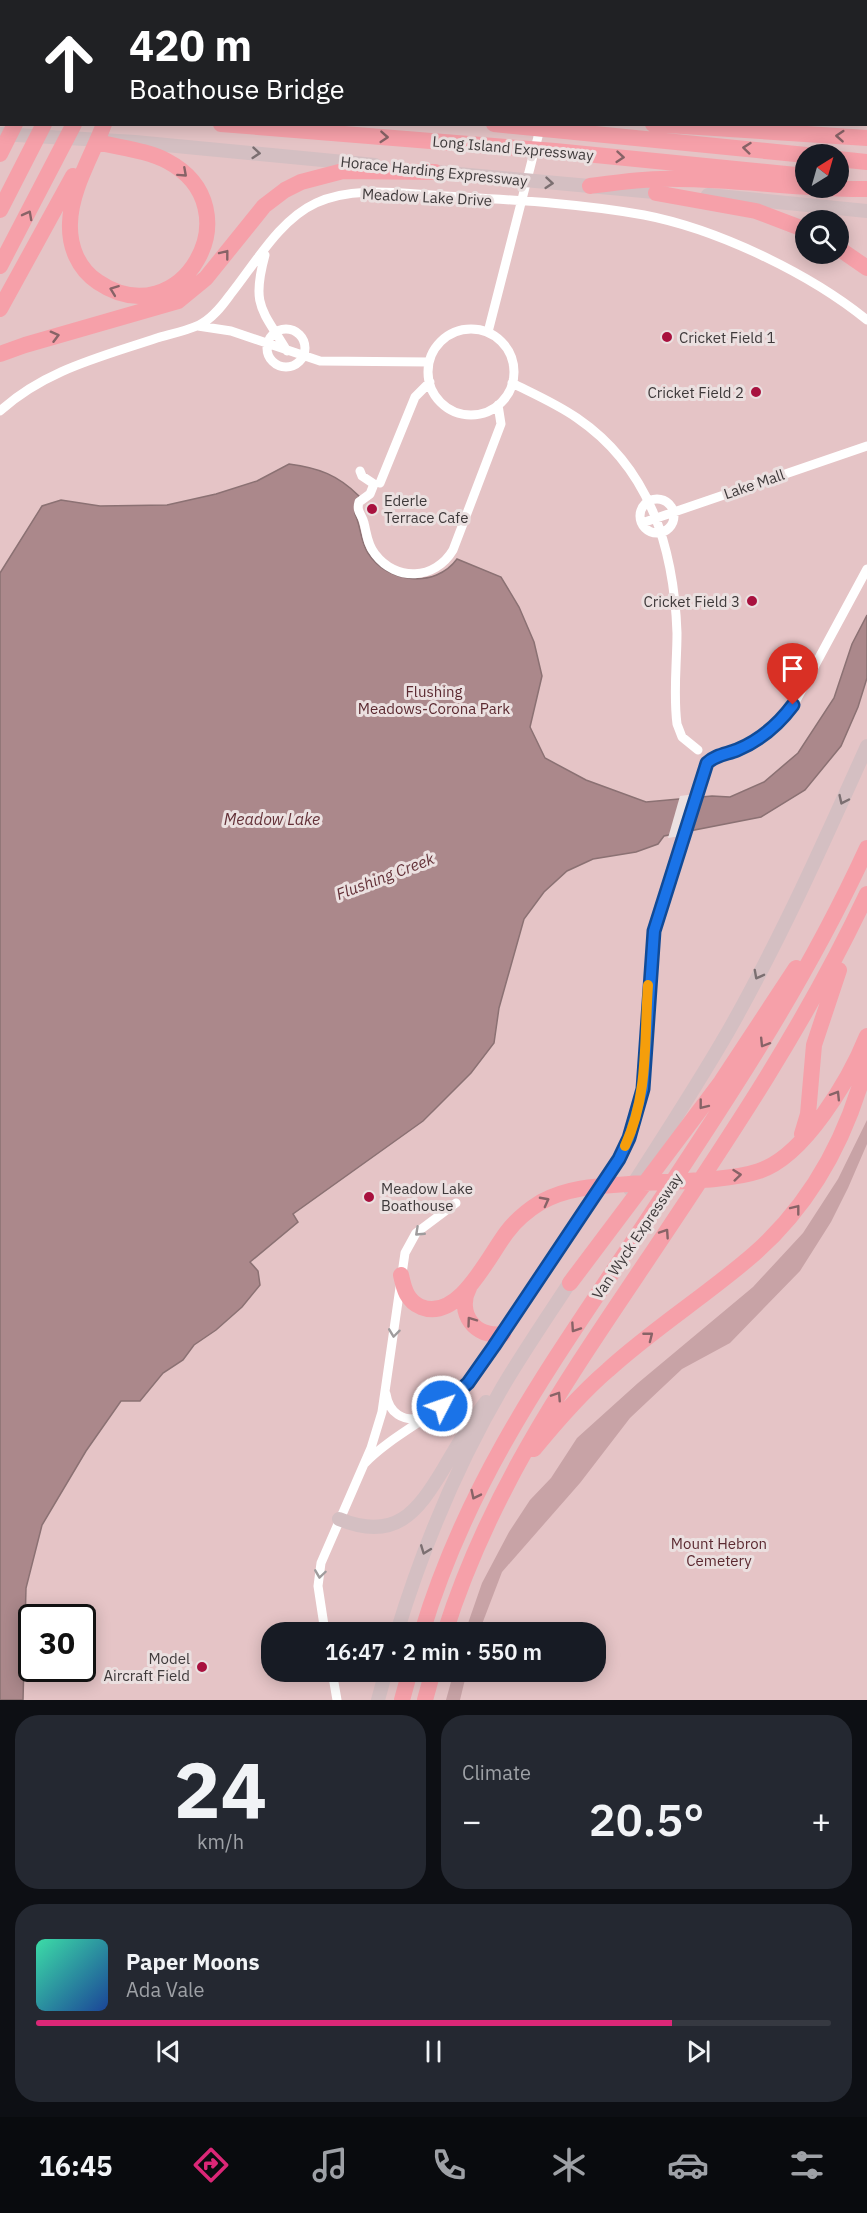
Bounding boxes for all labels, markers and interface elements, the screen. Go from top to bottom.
text: 420 m [129,18,252,73]
icon: ahead [30,24,108,102]
text: Boathouse Bridge [129,71,345,106]
one-way arrow [379,130,388,143]
one-way arrow [835,130,844,143]
street label: Long Island Expressway [432,131,595,165]
one-way arrow [743,143,752,155]
north arrow [795,144,849,198]
map controls [795,144,849,264]
one-way arrow [251,146,260,159]
one-way arrow [615,150,625,163]
street label: Horace Harding Expressway [339,152,529,190]
one-way arrow [176,166,187,177]
one-way arrow [544,176,553,189]
street label: Meadow Lake Drive [361,184,493,210]
one-way arrow [21,210,32,221]
button: search [795,210,849,264]
one-way arrow [218,250,229,261]
one-way arrow [109,284,120,297]
place label: Cricket Field 1 [679,328,776,347]
marker: Cricket Field 1 [660,330,674,344]
one-way arrow [50,331,60,344]
place label: Cricket Field 2 [648,383,744,402]
marker: Cricket Field 2 [749,385,763,399]
street label: Lake Mall [721,465,787,503]
place label: Ederle Terrace Cafe [384,491,468,527]
marker: Ederle Terrace Cafe [365,502,379,516]
place label: Cricket Field 3 [644,592,740,611]
marker: Cricket Field 3 [745,594,759,608]
pin [767,643,818,705]
icon: arrive [776,652,809,685]
park label: Flushing Meadows-Corona Park [358,682,510,718]
one-way arrow [838,793,850,804]
water label: Meadow Lake [224,809,320,829]
water label: Flushing Creek [333,848,438,904]
one-way arrow [754,969,765,980]
one-way arrow [760,1037,772,1047]
one-way arrow [829,1091,841,1101]
one-way arrow [700,1098,711,1109]
street label: Van Wyck Expressway [588,1169,687,1303]
one-way arrow [732,1169,741,1182]
place label: Meadow Lake Boathouse [381,1179,473,1215]
marker: Meadow Lake Boathouse [362,1190,376,1204]
one-way arrow [538,1197,549,1208]
one-way arrow [789,1205,800,1216]
one-way arrow [415,1225,425,1236]
one-way arrow [658,1229,669,1240]
one-way arrow [467,1316,478,1327]
one-way arrow [571,1322,582,1333]
one-way arrow [388,1328,401,1337]
one-way arrow [643,1332,654,1343]
position arrow [410,1374,474,1438]
one-way arrow [550,1392,561,1403]
one-way arrow [471,1489,482,1500]
park label: Mount Hebron Cemetery [671,1534,767,1570]
one-way arrow [420,1544,433,1555]
one-way arrow [314,1570,327,1579]
speed limit sign: 30 [18,1604,96,1682]
text: 16:47 · 2 min · 550 m [325,1637,542,1666]
place label: Model Aircraft Field [103,1649,190,1685]
marker: Model Aircraft Field [195,1660,209,1674]
text: 24 [174,1738,267,1839]
text: Climate [462,1759,531,1786]
text: 20.5° [589,1790,704,1848]
text: − [462,1799,482,1842]
text: + [811,1799,831,1842]
text: km/h [197,1828,244,1855]
text: Paper Moons [126,1947,259,1976]
text: Ada Vale [126,1976,205,2003]
icon: previous [152,2035,185,2068]
icon: pause [417,2035,450,2068]
icon: next [682,2035,715,2068]
icon: directions [190,2144,232,2186]
icon: music [309,2144,351,2186]
icon: phone [428,2144,470,2186]
icon: climate [548,2144,590,2186]
icon: car [667,2144,709,2186]
icon: filters [786,2144,828,2186]
text: 16:45 [39,2148,112,2183]

